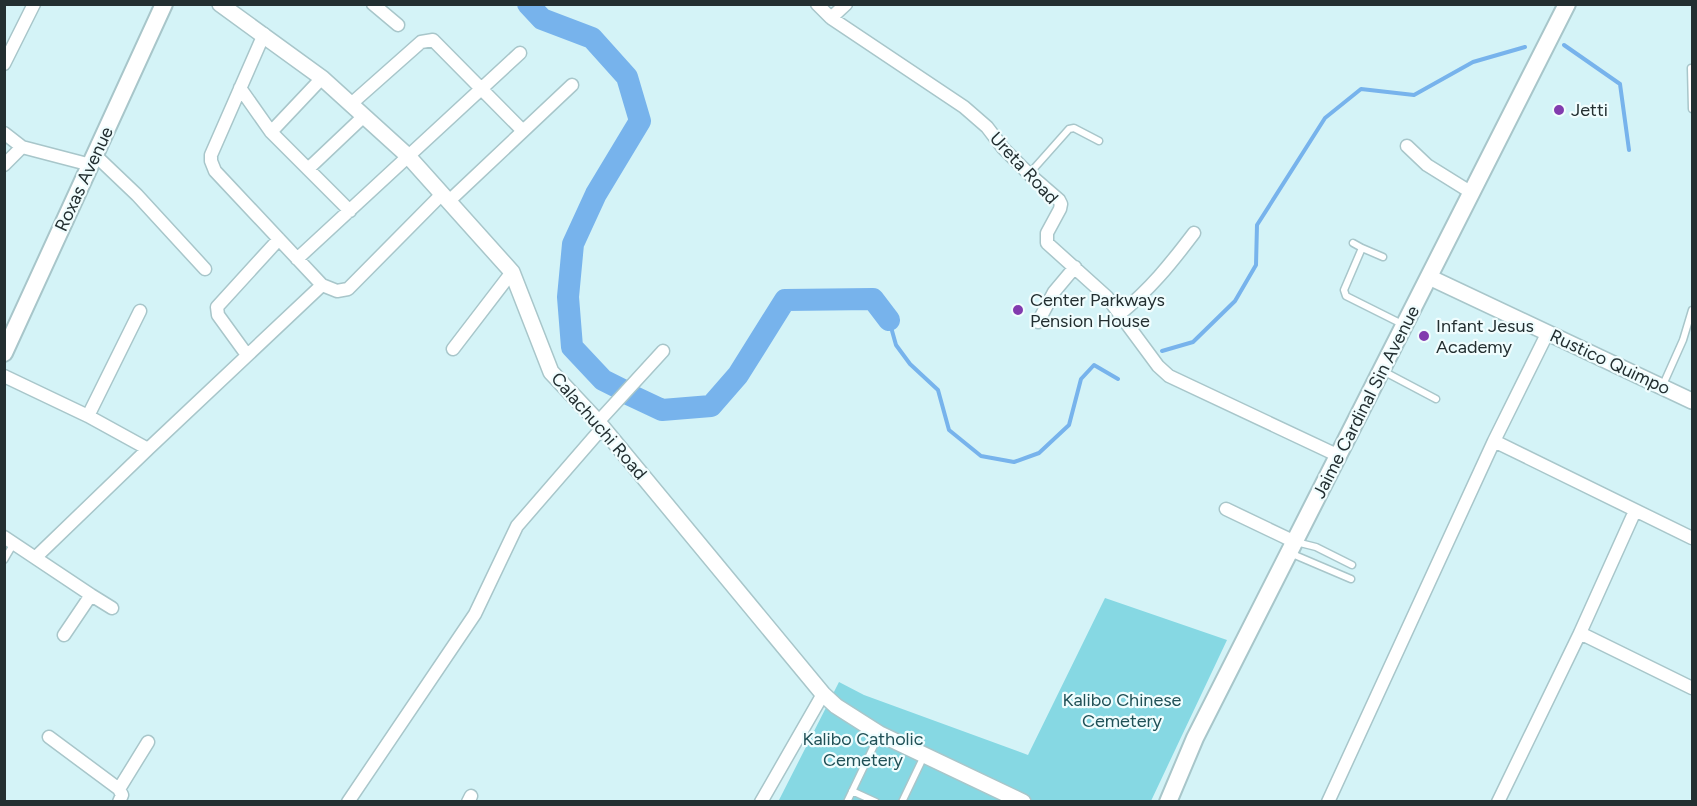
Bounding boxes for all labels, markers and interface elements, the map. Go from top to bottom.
place label: Jetti [1571,99,1608,121]
marker: Jetti [1552,103,1566,117]
street label: Roxas Avenue [50,123,118,235]
street label: Ureta Road [985,127,1063,209]
place label: Center Parkways Pension House [1030,289,1165,332]
street label: Jaime Cardinal Sin Avenue [1308,302,1424,502]
marker: Center Parkways Pension House [1011,303,1025,317]
place label: Infant Jesus Academy [1436,315,1534,358]
street label: Rustico Quimpo [1546,325,1674,399]
marker: Infant Jesus Academy [1417,329,1431,343]
street label: Calachuchi Road [546,368,652,484]
park label: Kalibo Chinese Cemetery [1063,689,1182,732]
park label: Kalibo Catholic Cemetery [803,728,924,771]

